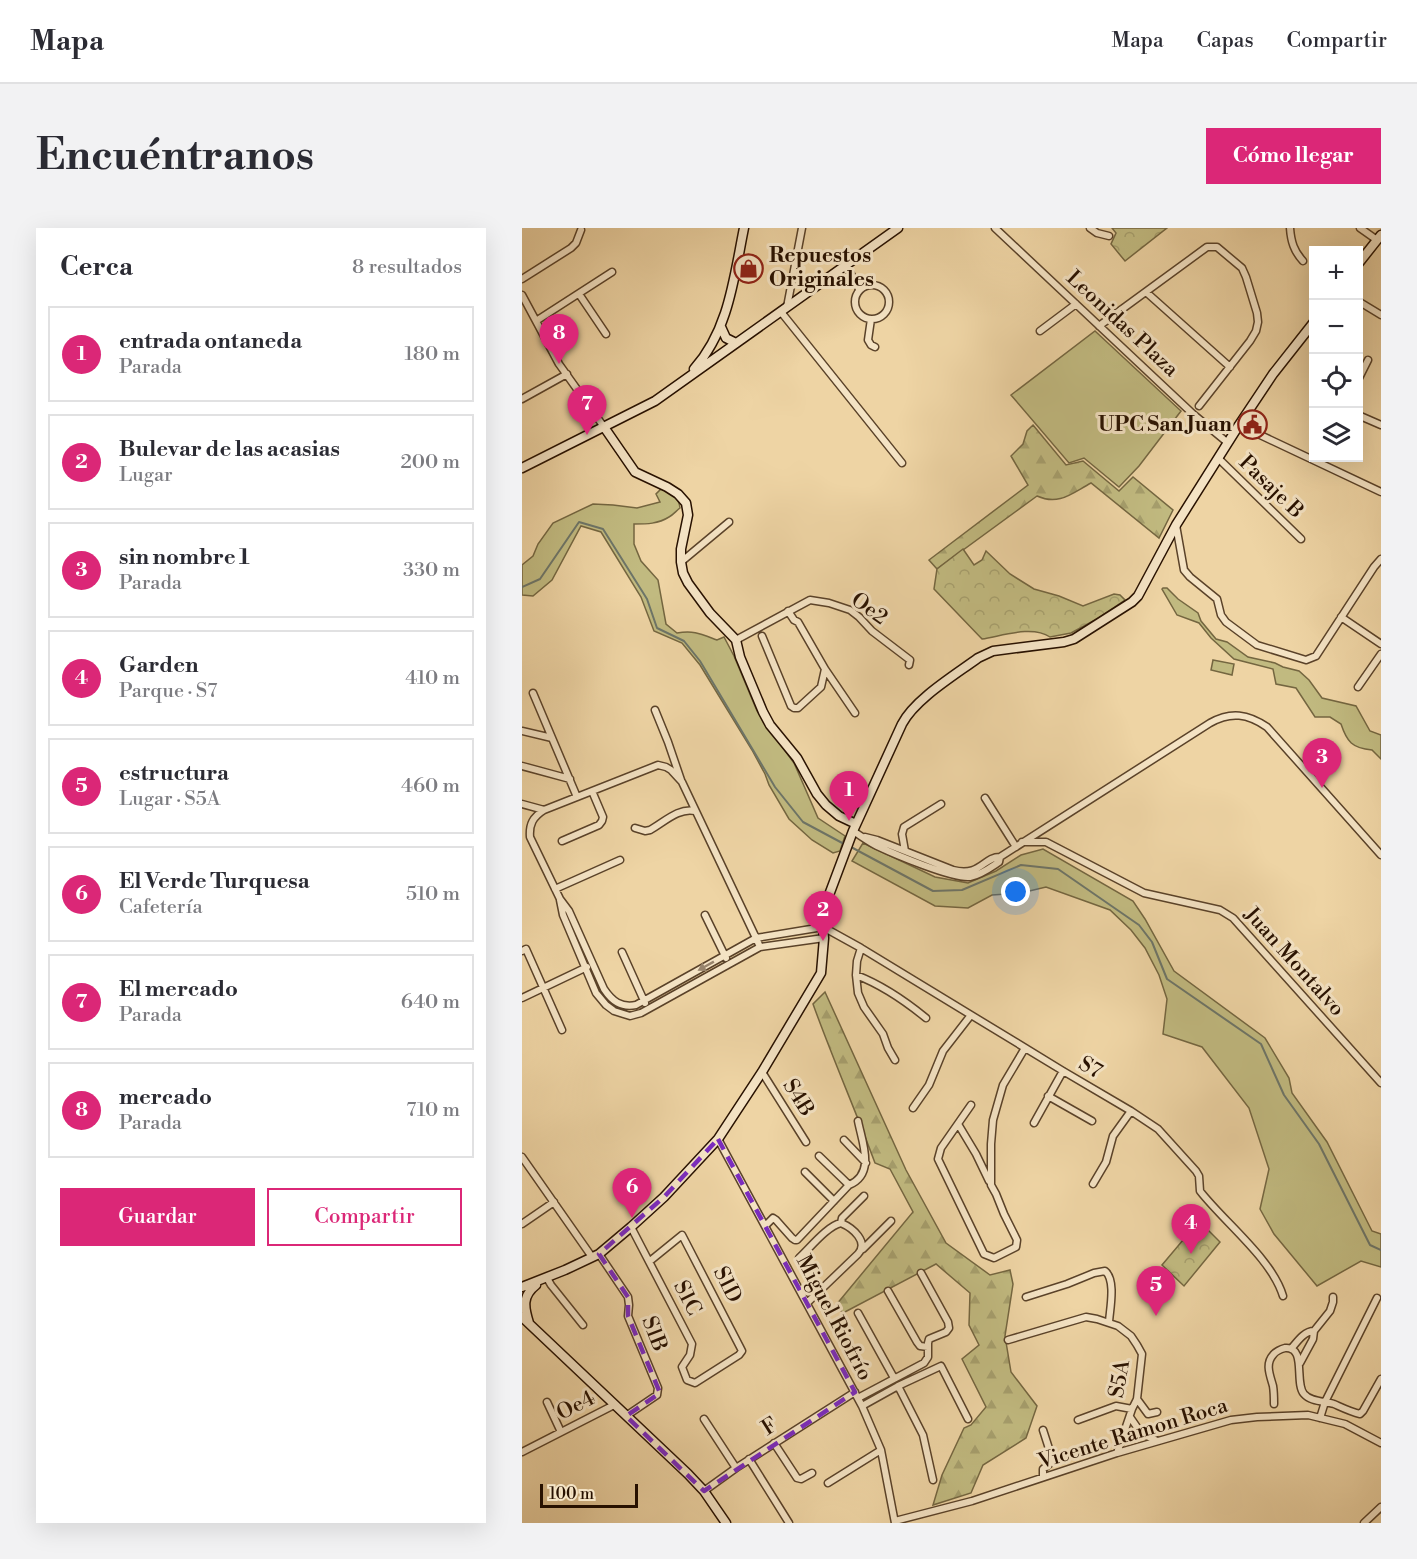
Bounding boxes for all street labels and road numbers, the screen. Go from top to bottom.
street label: Leonidas Plaza [1061,265,1184,383]
street label: Pasaje B [1233,450,1309,524]
street label: Oe2 [846,587,892,631]
street label: Juan Montalvo [1238,901,1350,1022]
street label: S7 [1074,1051,1107,1085]
street label: S4B [777,1074,819,1122]
street label: Miguel Riofrío [790,1251,878,1385]
street label: S1D [707,1262,747,1308]
street label: S1C [667,1276,707,1320]
street label: S1B [635,1313,673,1355]
street label: S5A [1104,1357,1136,1400]
street label: Oe4 [552,1385,600,1427]
street label: Vicente Ramon Roca [1034,1393,1231,1475]
street label: F [757,1412,783,1442]

